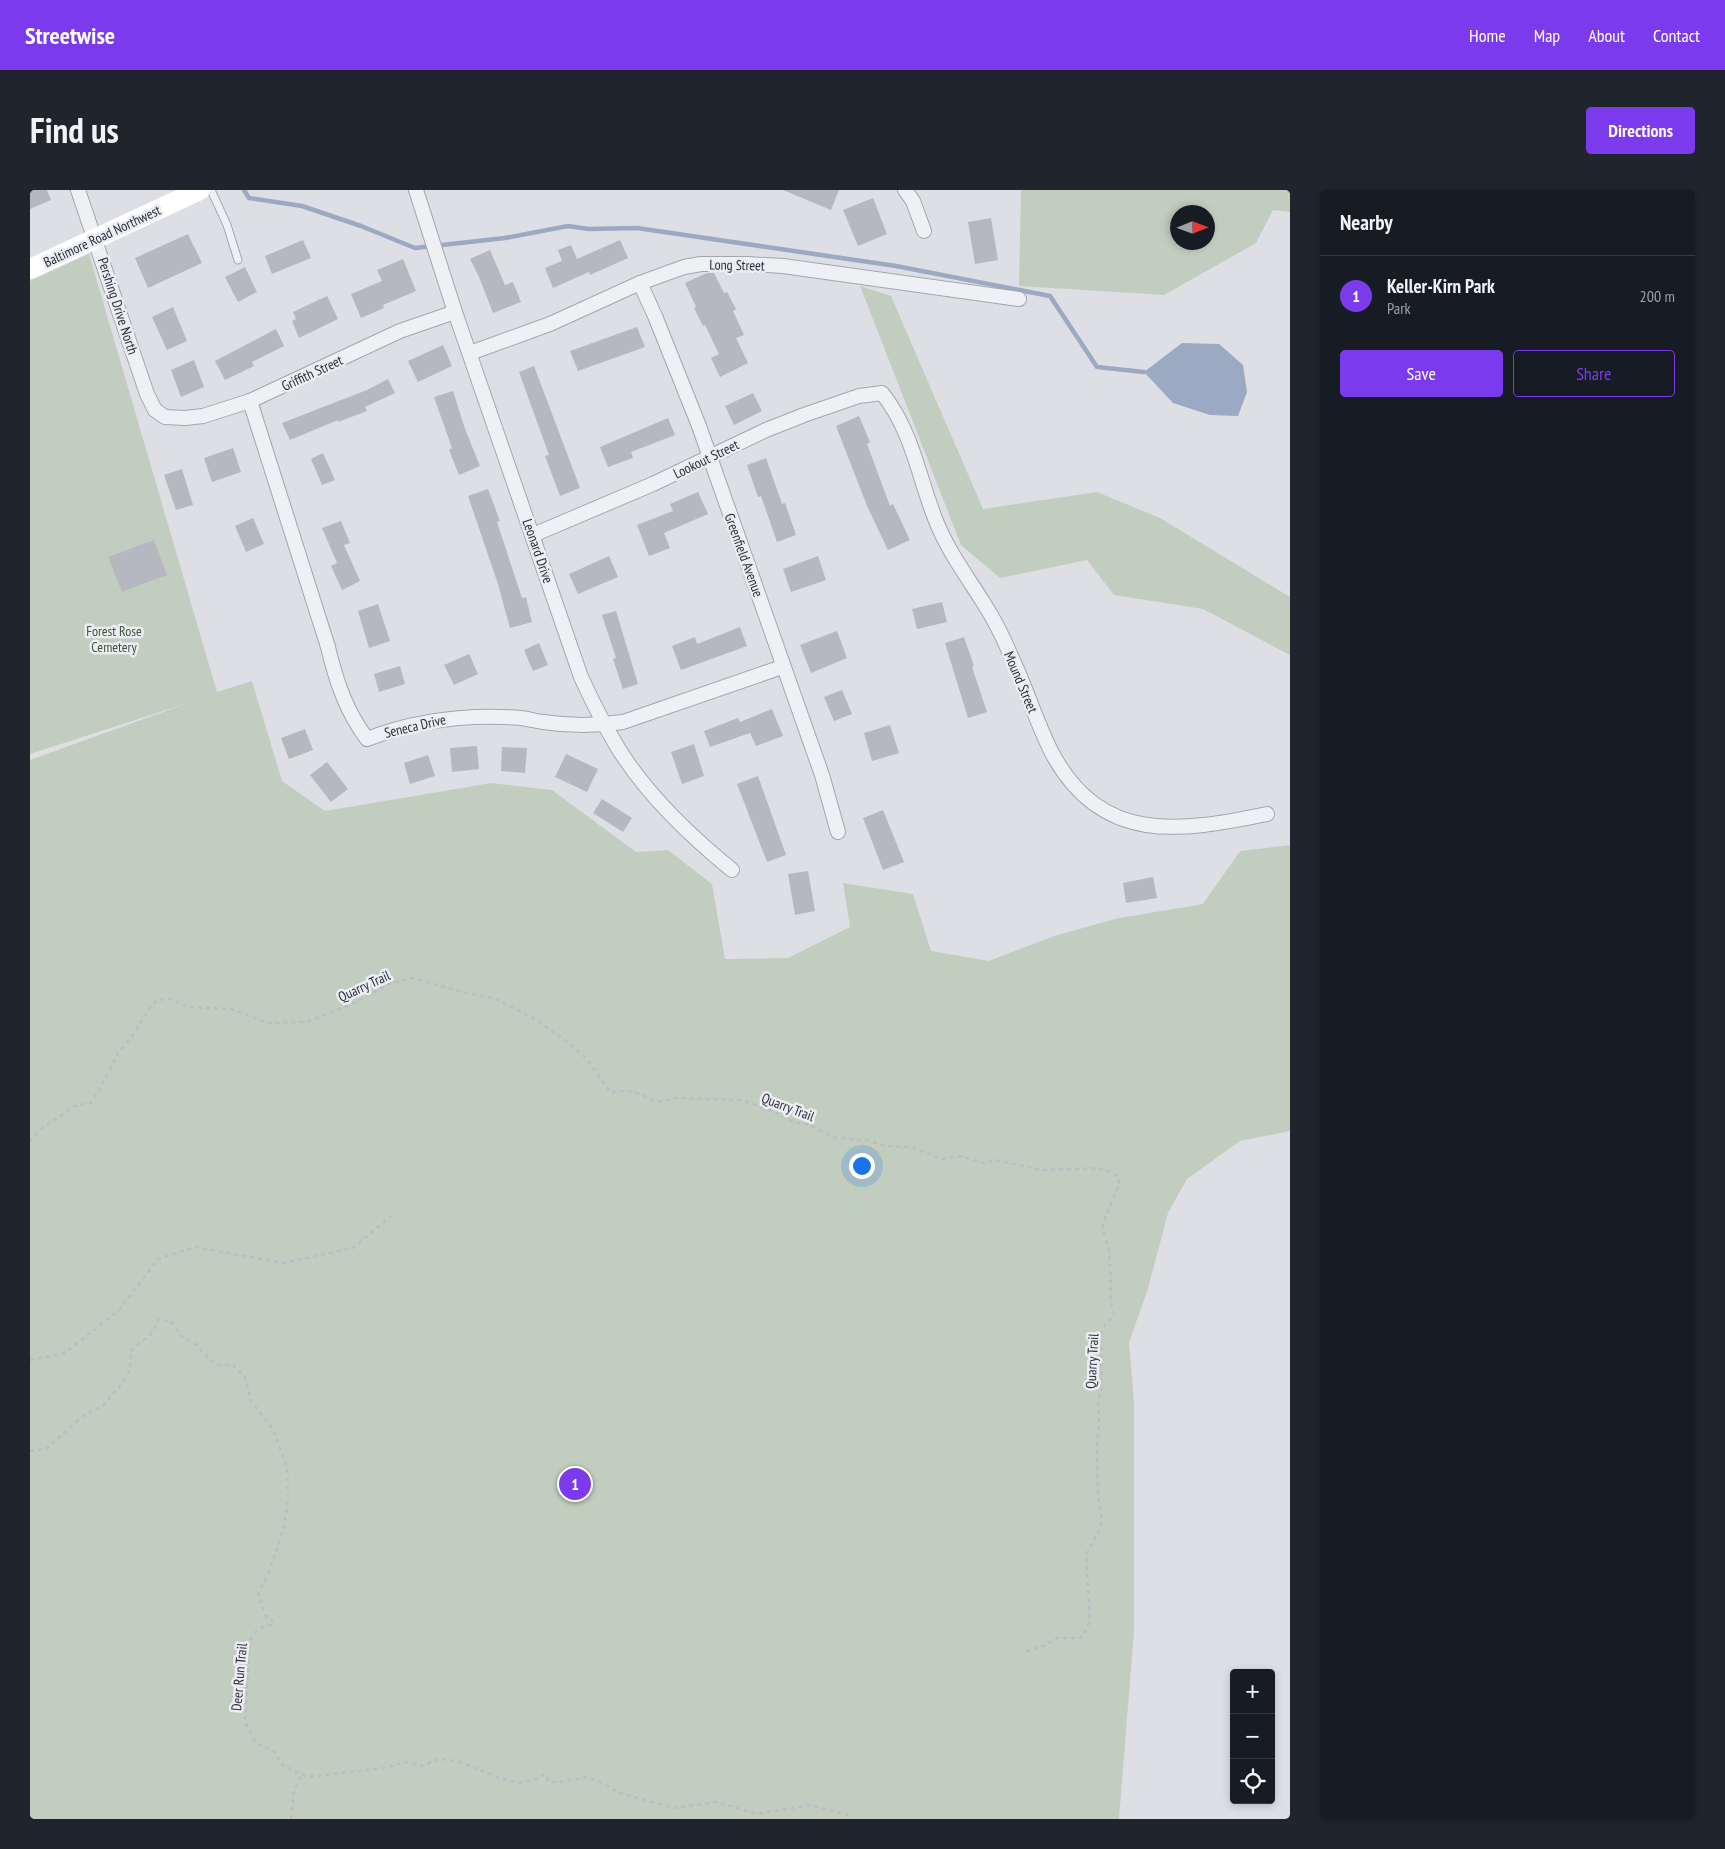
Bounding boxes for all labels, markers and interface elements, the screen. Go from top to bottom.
text: Streetwise [25,20,115,51]
text: Home [1469,24,1506,47]
text: Map [1534,24,1560,47]
text: About [1588,24,1625,47]
text: Contact [1653,24,1700,47]
text: Find us [30,107,119,153]
button: Directions [1586,107,1695,154]
street label: Baltimore Road Northwest [41,201,164,271]
north arrow [1170,205,1215,250]
text: Nearby [1340,209,1393,236]
street label: Pershing Drive North [94,255,142,357]
street label: Long Street [709,256,765,274]
text: Keller-Kirn Park [1387,274,1495,298]
text: 1 [1352,286,1360,306]
text: 200 m [1640,286,1675,306]
text: Park [1387,298,1411,318]
button: Save [1340,350,1503,397]
button: Share [1513,350,1675,397]
street label: Griffith Street [279,351,346,395]
street label: Lookout Street [670,435,742,483]
street label: Greenfield Avenue [721,511,768,599]
street label: Leonard Drive [519,516,557,586]
park label: Forest Rose Cemetery [86,622,142,656]
street label: Mound Street [1000,648,1042,716]
street label: Seneca Drive [382,710,448,742]
street label: Quarry Trail [335,966,394,1006]
street label: Quarry Trail [759,1089,818,1126]
your location [849,1153,875,1179]
street label: Quarry Trail [1082,1332,1102,1389]
pin: 1 [559,1465,591,1503]
street label: Deer Run Trail [227,1642,251,1712]
map controls [1230,1669,1275,1804]
button: + [1230,1669,1275,1714]
button: − [1230,1714,1275,1759]
button: locate [1230,1759,1275,1804]

